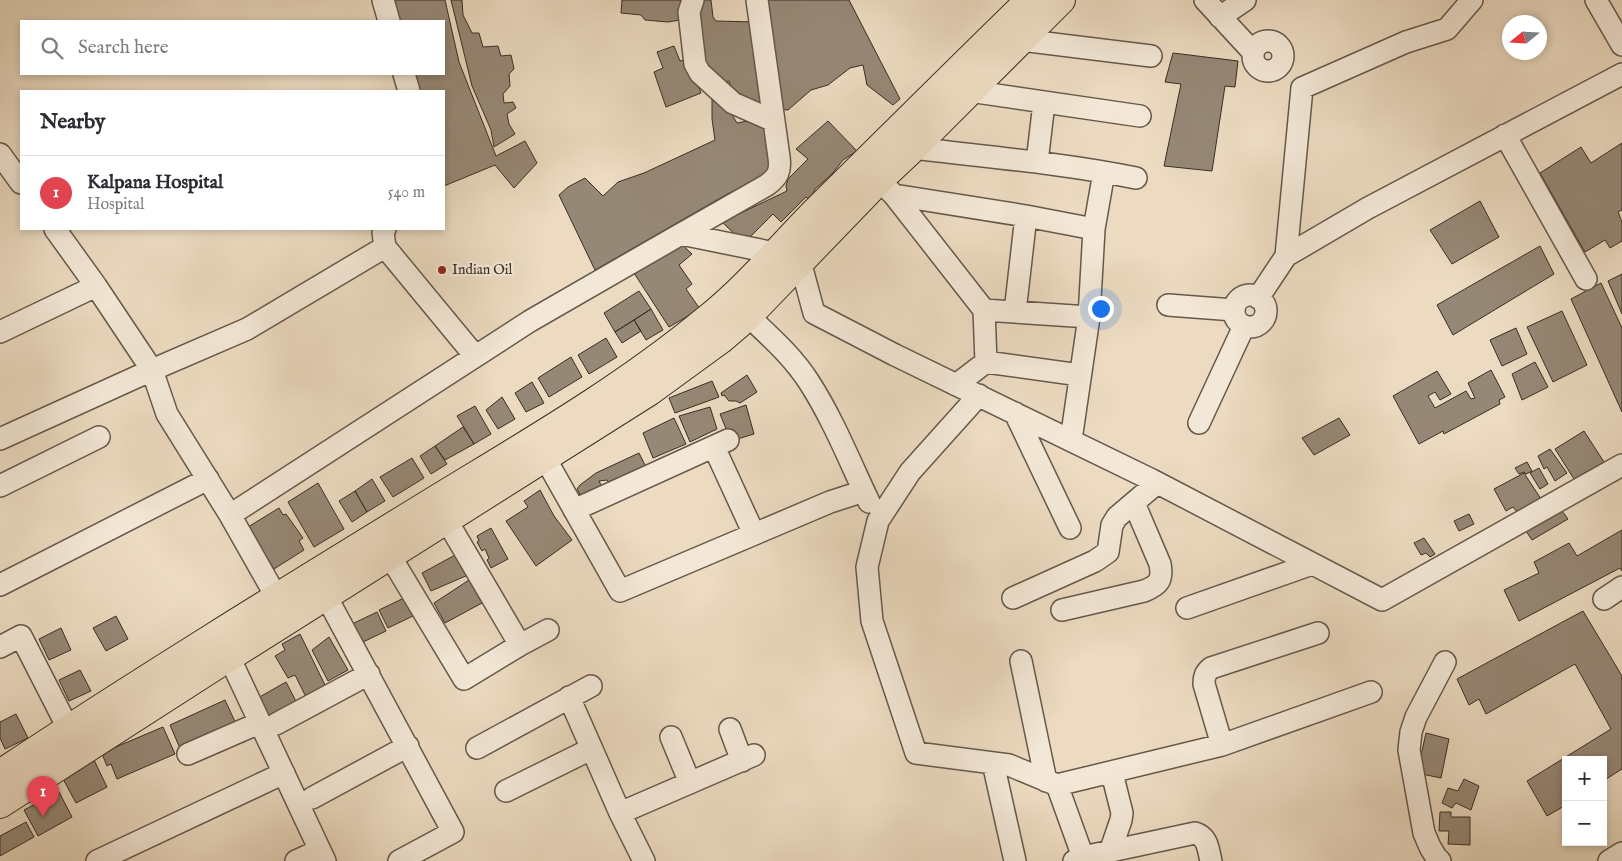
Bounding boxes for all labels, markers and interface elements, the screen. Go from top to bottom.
north arrow [1502,15,1547,60]
search box [20,20,445,75]
icon: search [38,34,66,62]
text: Search here [78,36,169,60]
text: Nearby [40,109,105,136]
text: Kalpana Hospital [87,171,223,195]
text: 1 [53,183,59,203]
text: 540 m [388,183,425,203]
text: Hospital [87,195,144,215]
place label: Indian Oil [452,261,513,279]
marker: Indian Oil [436,264,448,276]
your location [1088,296,1114,322]
map controls [1562,756,1607,846]
button: + [1562,756,1607,801]
pin: 1 [27,776,59,817]
button: − [1562,801,1607,846]

